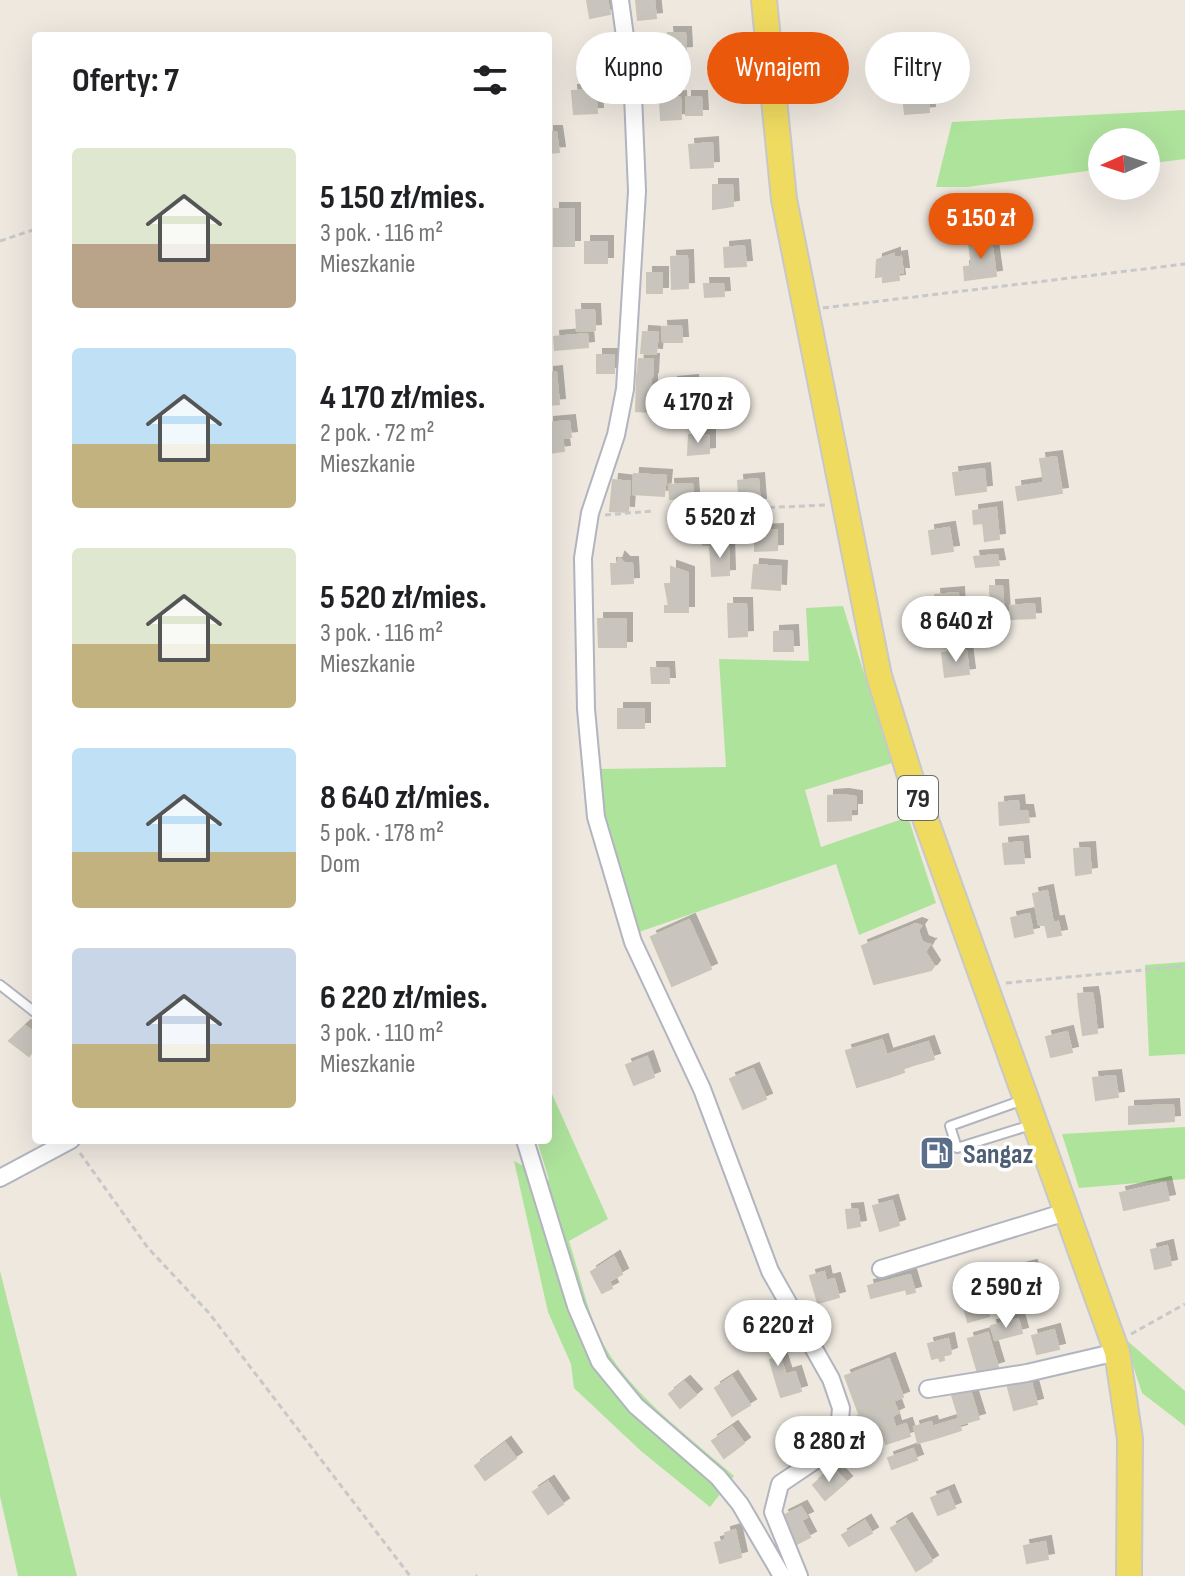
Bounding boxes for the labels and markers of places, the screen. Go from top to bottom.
pin: 5 150 zł [898,193,1064,261]
pin: 4 170 zł [615,377,781,445]
pin: 5 520 zł [637,492,803,560]
pin: 8 640 zł [873,596,1039,664]
fuel station icon: Sangaz [918,1134,956,1172]
place label: Sangaz [963,1138,1034,1171]
pin: 2 590 zł [923,1262,1089,1330]
pin: 6 220 zł [695,1300,861,1368]
pin: 8 280 zł [746,1416,912,1484]

